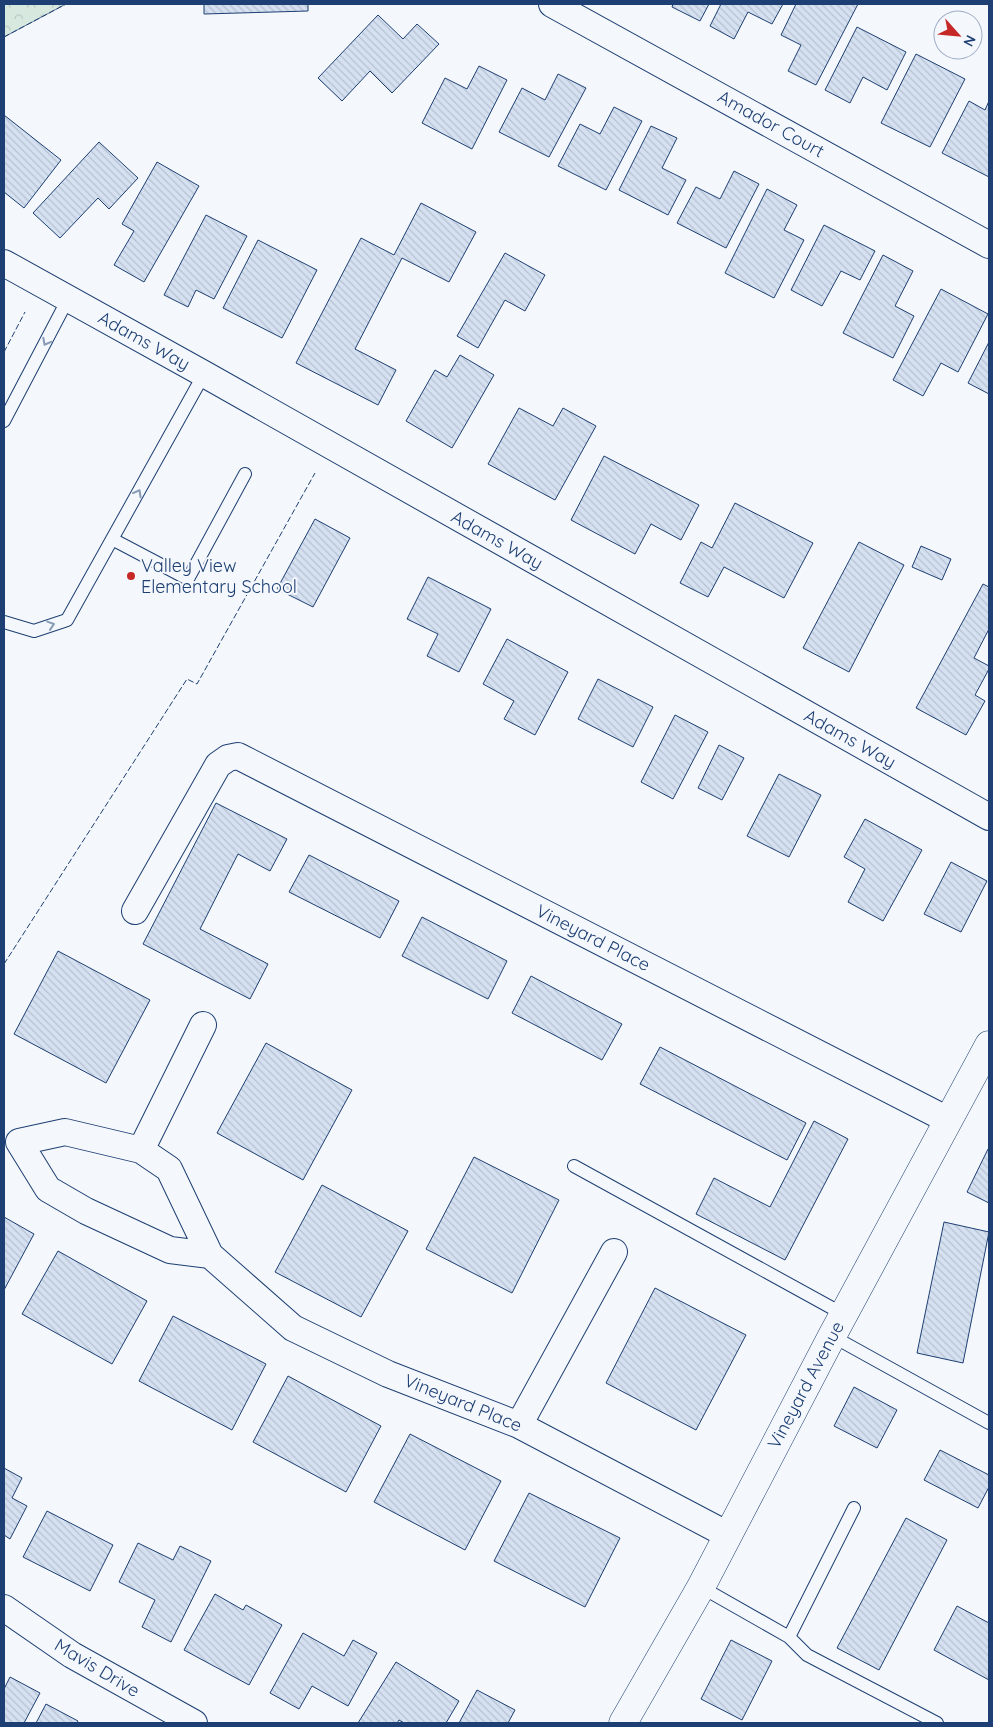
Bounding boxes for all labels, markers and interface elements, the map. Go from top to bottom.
north arrow [933,10,983,60]
text: N [959,32,980,50]
street label: Amador Court [714,85,829,162]
street label: Adams Way [94,306,194,375]
one-way arrow [42,337,52,346]
one-way arrow [132,490,142,499]
street label: Adams Way [447,505,547,574]
place label: Valley View Elementary School [141,554,297,598]
marker: Valley View Elementary School [125,570,137,582]
one-way arrow [46,621,54,631]
street label: Adams Way [800,704,900,773]
street label: Vineyard Place [532,899,654,976]
street label: Vineyard Avenue [762,1317,849,1453]
street label: Vineyard Place [401,1368,525,1437]
street label: Mavis Drive [50,1633,144,1702]

